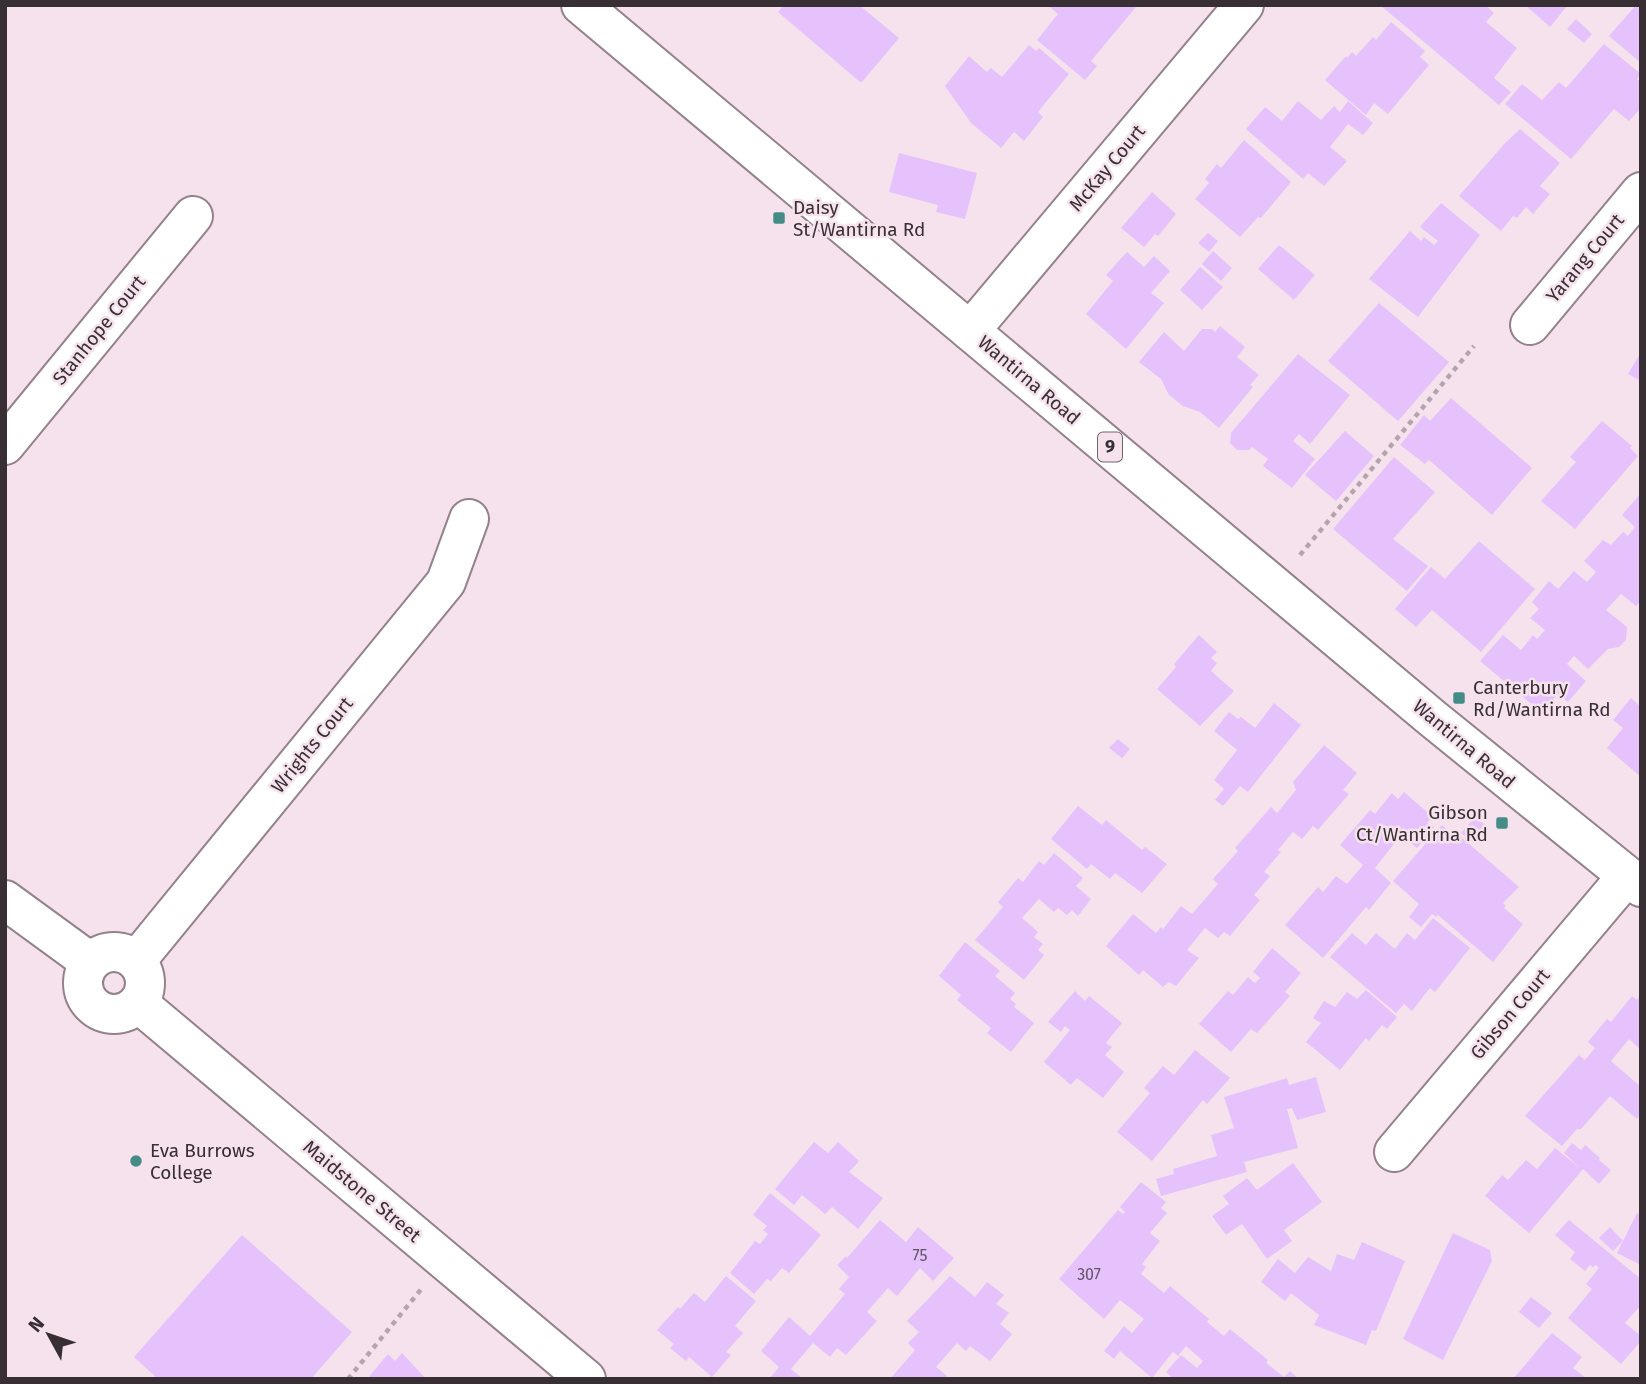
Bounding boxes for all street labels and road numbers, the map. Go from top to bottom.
street label: McKay Court [1064,120,1150,216]
street label: Yarang Court [1541,209,1629,307]
street label: Stanhope Court [48,271,150,389]
street label: Wantirna Road [973,331,1085,429]
road number: 9 [1098,432,1122,462]
street label: Wrights Court [266,692,358,798]
street label: Wantirna Road [1408,695,1520,793]
street label: Gibson Court [1465,964,1555,1064]
street label: Maidstone Street [299,1135,426,1247]

